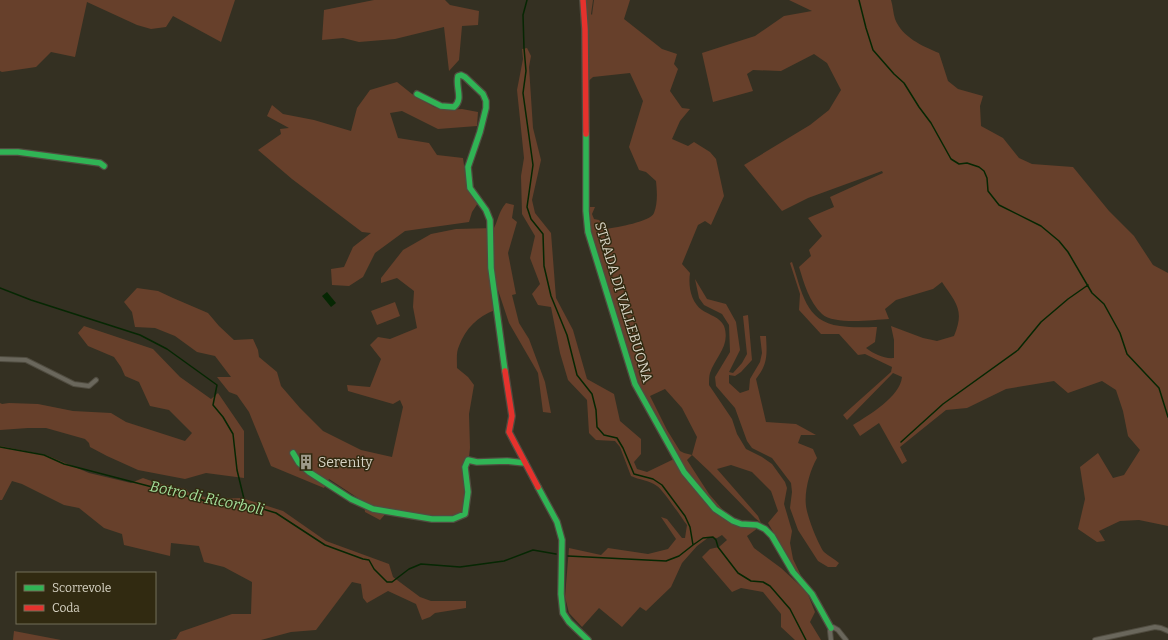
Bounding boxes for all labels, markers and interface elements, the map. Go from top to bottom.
street label: STRADA DI VALLEBUONA [591,220,656,385]
building icon: Serenity [297,453,315,471]
place label: Serenity [318,454,373,471]
water label: Botro di Ricorboli [148,477,266,519]
legend [16,572,156,624]
text: Scorrevole [52,581,111,595]
text: Coda [52,601,80,615]

